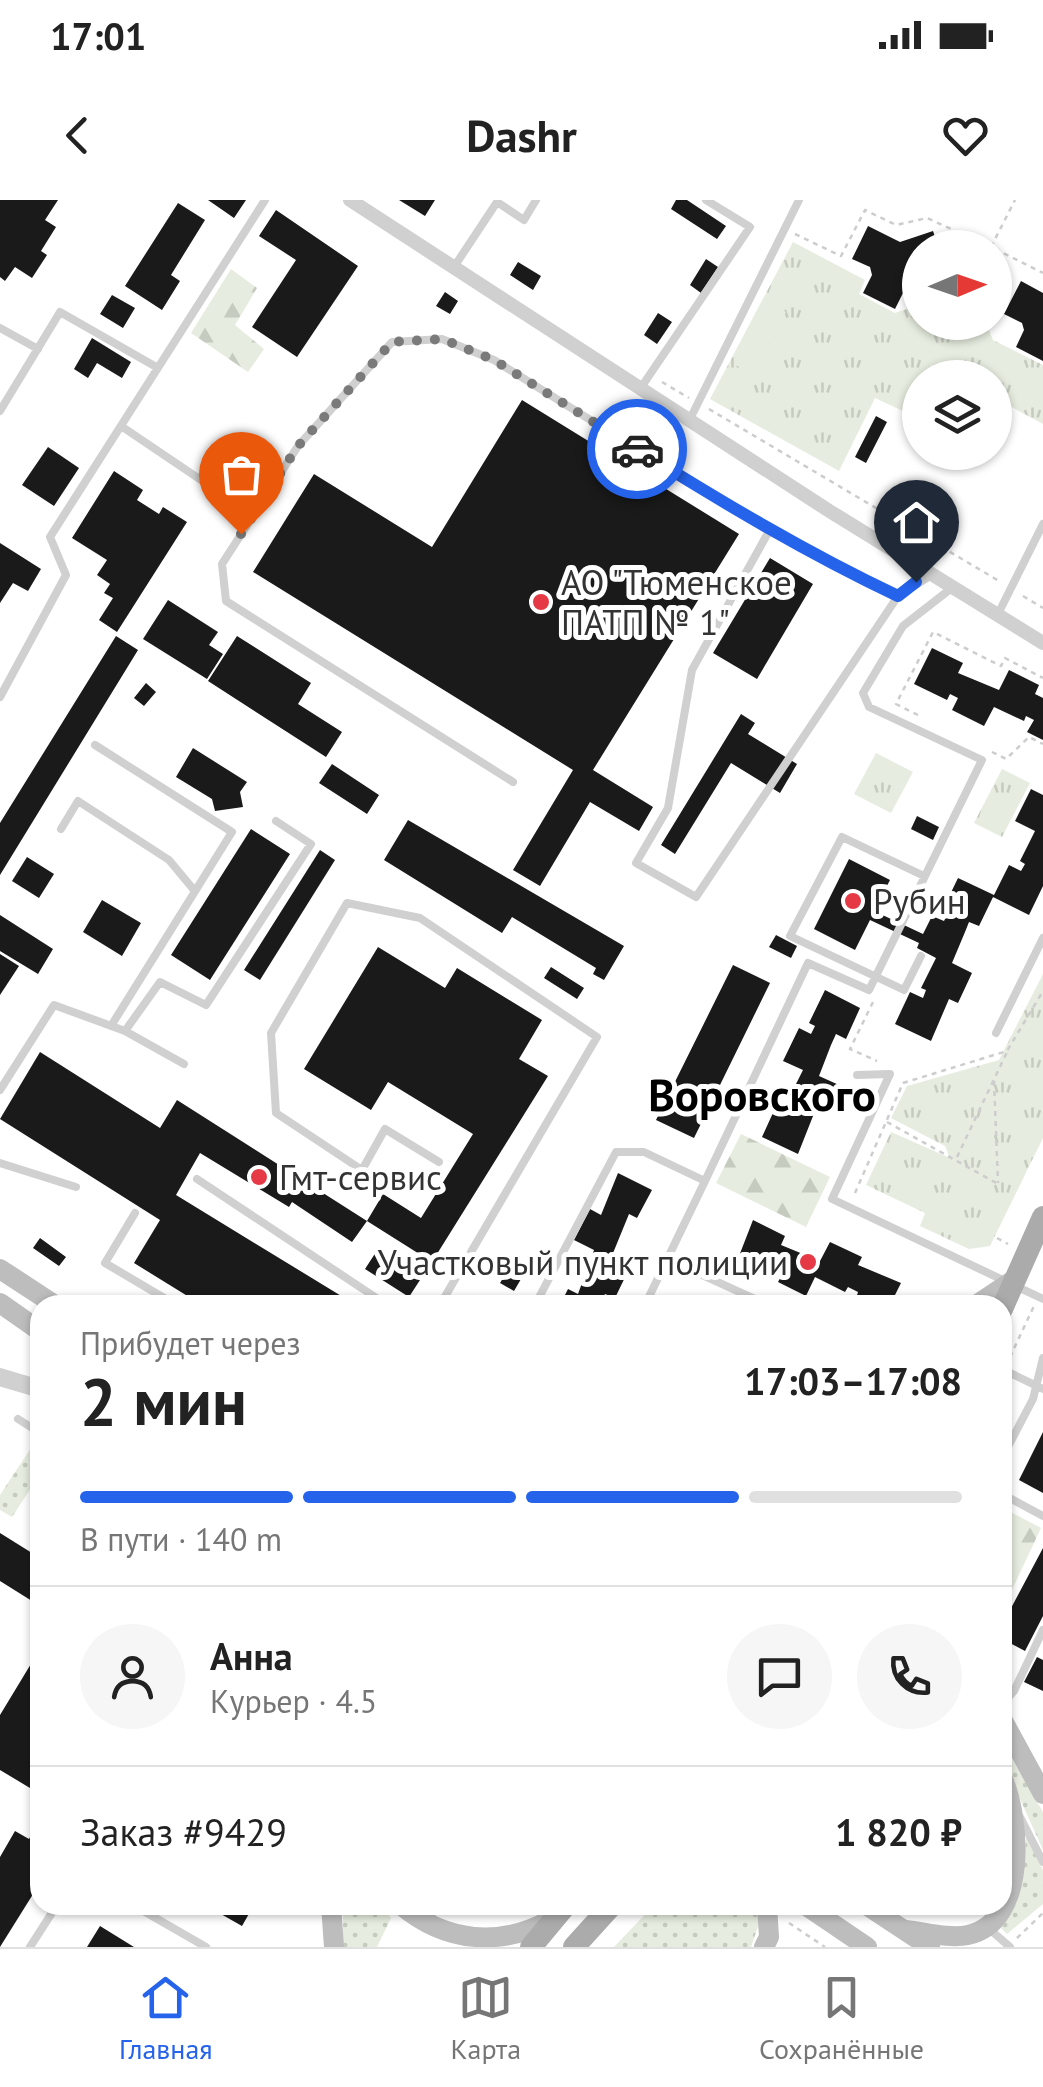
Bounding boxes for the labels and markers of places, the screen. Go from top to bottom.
pin [199,432,284,535]
pin [874,480,959,583]
place label: АО "Тюменское ПАТП № 1" [561,559,792,645]
marker: АО "Тюменское ПАТП № 1" [530,591,552,613]
place label: Рубин [873,878,966,924]
marker: Рубин [842,890,864,912]
place label: Гмт-сервис [279,1154,442,1200]
marker: Гмт-сервис [248,1166,270,1188]
place label: Участковый пункт полиции [377,1239,788,1285]
marker: Участковый пункт полиции [797,1251,819,1273]

